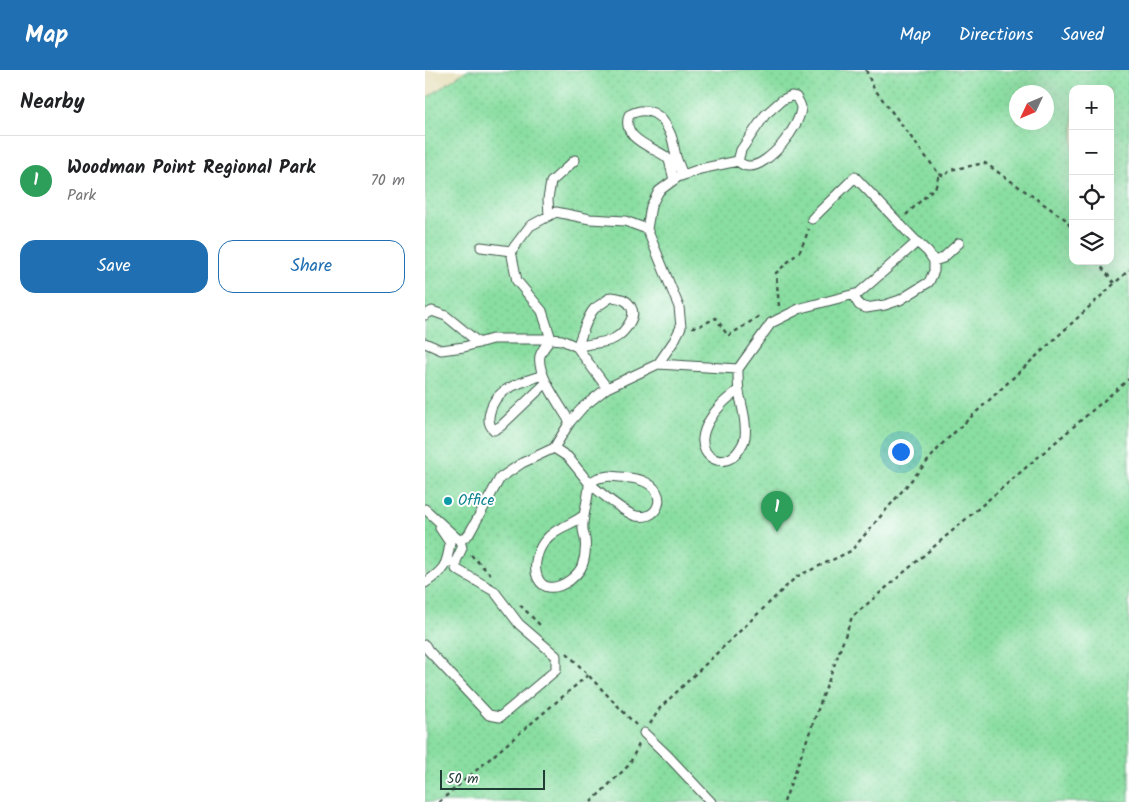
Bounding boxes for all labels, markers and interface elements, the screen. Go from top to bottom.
text: Map [25,16,68,55]
text: Map [899,21,931,50]
text: Directions [959,21,1033,50]
text: Saved [1061,21,1104,50]
north arrow [1009,85,1054,130]
map controls [1069,85,1114,265]
button: + [1069,85,1114,130]
text: Nearby [20,86,85,119]
button: − [1069,130,1114,175]
text: Woodman Point Regional Park [67,153,315,183]
text: 1 [34,168,38,193]
text: 70 m [370,168,405,193]
button: locate [1069,175,1114,220]
text: Park [67,183,96,208]
button: layers [1069,220,1114,265]
button: Save [20,240,208,293]
button: Share [218,240,405,293]
your location [888,439,914,465]
place label: Office [458,489,494,513]
pin: 1 [761,491,793,532]
marker: Office [442,495,454,507]
scale bar [440,767,545,790]
text: 50 m [447,768,478,790]

